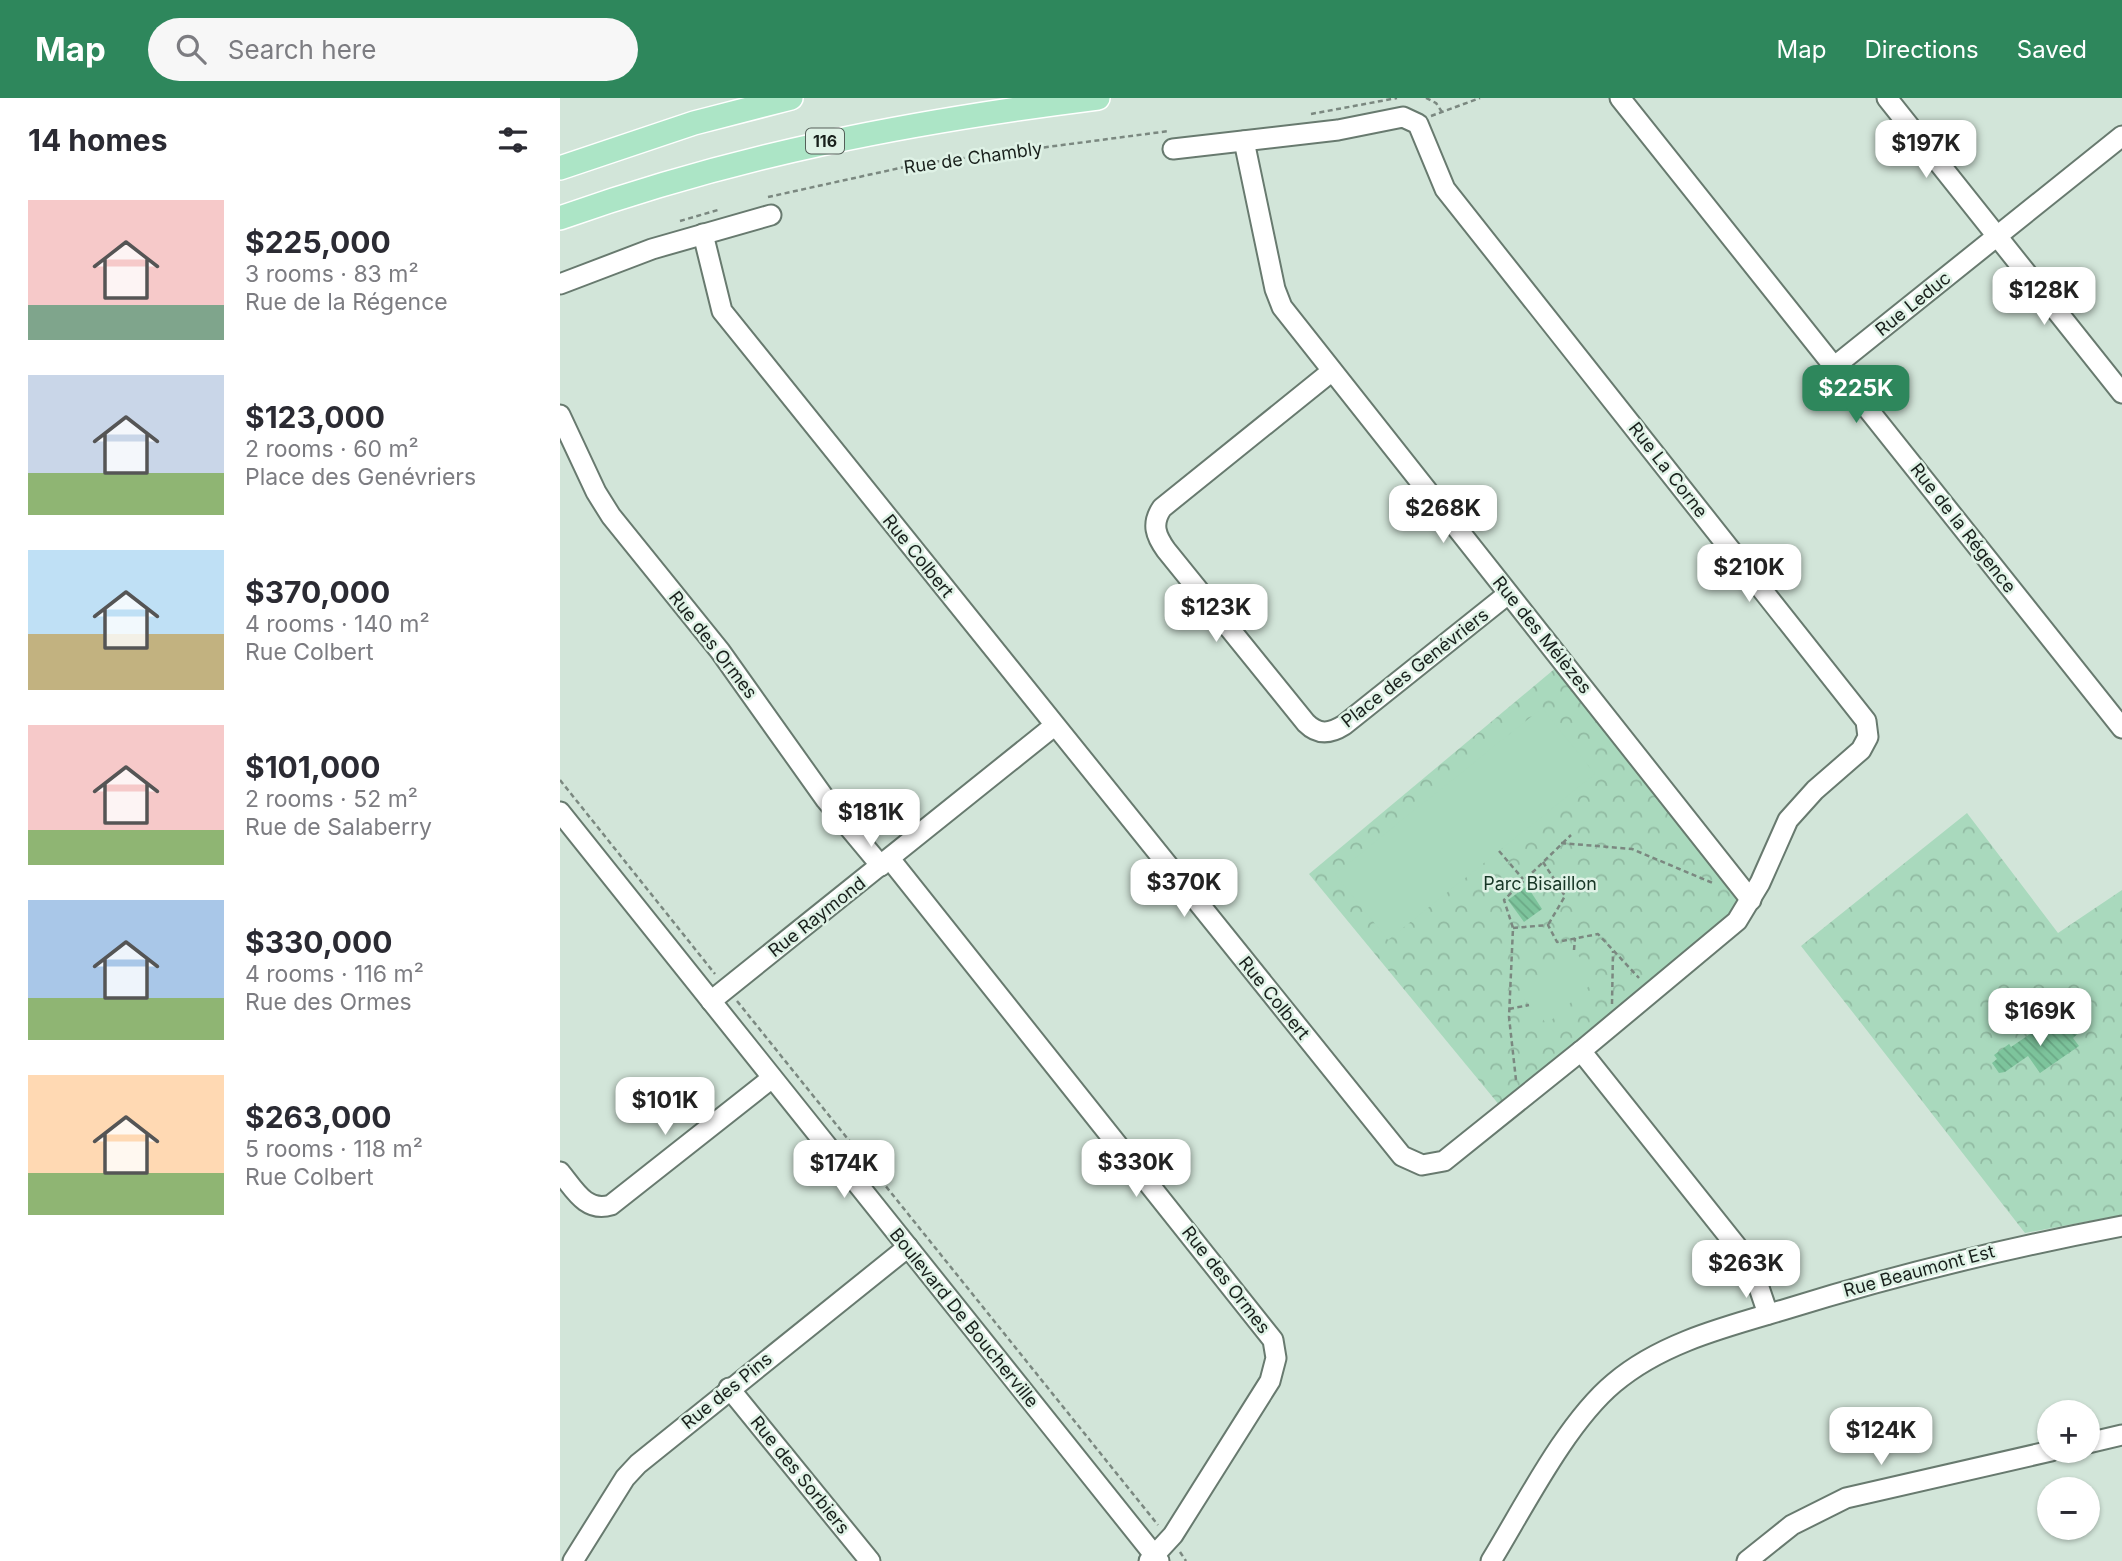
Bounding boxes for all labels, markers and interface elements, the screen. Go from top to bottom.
search box [148,18,638,81]
text: Map [35,29,106,69]
icon: search [172,30,210,68]
text: Search here [228,34,376,65]
text: Map [1777,35,1826,64]
text: Directions [1864,35,1979,64]
text: Saved [2017,35,2087,64]
pin: $197K [1877,120,1975,180]
icon: filters [494,121,532,159]
text: 14 homes [28,122,167,158]
road number: 116 [806,129,844,154]
text: $197K [1891,129,1961,157]
street label: Rue de Chambly [902,137,1044,178]
text: $225,000 [245,224,391,260]
icon: home [84,228,168,312]
text: 3 rooms · 83 m² [245,260,419,288]
street label: Rue Leduc [1871,267,1954,340]
pin: $128K [1995,268,2093,327]
text: $128K [2009,276,2079,304]
text: Rue de la Régence [245,288,448,316]
pin: $225K [1807,366,1905,425]
text: $225K [1818,374,1894,402]
text: $123,000 [245,399,385,435]
icon: home [84,403,168,487]
street label: Rue La Corne [1625,418,1712,522]
text: 2 rooms · 60 m² [245,435,419,463]
street label: Rue de la Régence [1906,459,2021,597]
text: Place des Genévriers [245,463,476,491]
pin: $268K [1394,486,1492,545]
text: $268K [1405,494,1481,522]
street label: Rue Colbert [879,510,958,601]
pin: $210K [1700,545,1798,604]
text: $210K [1713,553,1785,581]
street label: Rue des Mélèzes [1489,572,1596,698]
text: $370,000 [245,574,390,610]
icon: home [84,578,168,662]
pin: $123K [1167,584,1265,644]
street label: Rue des Ormes [665,587,762,703]
text: $123K [1181,593,1251,621]
street label: Place des Genévriers [1337,604,1492,732]
text: 4 rooms · 140 m² [245,610,430,638]
text: Rue Colbert [245,638,373,666]
text: $101,000 [245,749,381,785]
icon: home [84,753,168,837]
text: 2 rooms · 52 m² [245,785,418,813]
pin: $181K [822,790,920,849]
text: $181K [838,798,904,826]
text: Rue de Salaberry [245,813,432,841]
pin: $370K [1135,860,1233,919]
text: $370K [1147,868,1221,896]
street label: Rue Raymond [764,872,869,961]
park label: Parc Bisaillon [1483,873,1597,894]
text: $330,000 [245,924,393,960]
icon: home [84,928,168,1012]
street label: Rue Colbert [1235,952,1314,1043]
text: 4 rooms · 116 m² [245,960,424,988]
text: Rue des Ormes [245,988,412,1016]
pin: $169K [1991,988,2089,1048]
text: $169K [2004,997,2076,1025]
pin: $101K [616,1077,714,1137]
text: $101K [632,1086,698,1114]
text: $263,000 [245,1099,392,1135]
icon: home [84,1103,168,1187]
text: 5 rooms · 118 m² [245,1135,423,1163]
pin: $174K [795,1140,893,1200]
pin: $330K [1087,1140,1185,1199]
text: $330K [1098,1148,1174,1176]
text: $174K [809,1149,879,1177]
text: Rue Colbert [245,1163,373,1191]
street label: Rue des Ormes [1178,1222,1275,1338]
street label: Boulevard De Boucherville [886,1224,1043,1411]
pin: $263K [1697,1240,1795,1300]
street label: Rue Beaumont Est [1841,1240,1997,1301]
text: $263K [1708,1249,1784,1277]
street label: Rue des Pins [677,1348,776,1433]
map controls [2037,1400,2100,1540]
button: + [2037,1400,2100,1463]
pin: $124K [1832,1408,1930,1467]
street label: Rue des Sorbiers [746,1412,854,1538]
text: $124K [1845,1416,1917,1444]
button: − [2037,1477,2100,1540]

